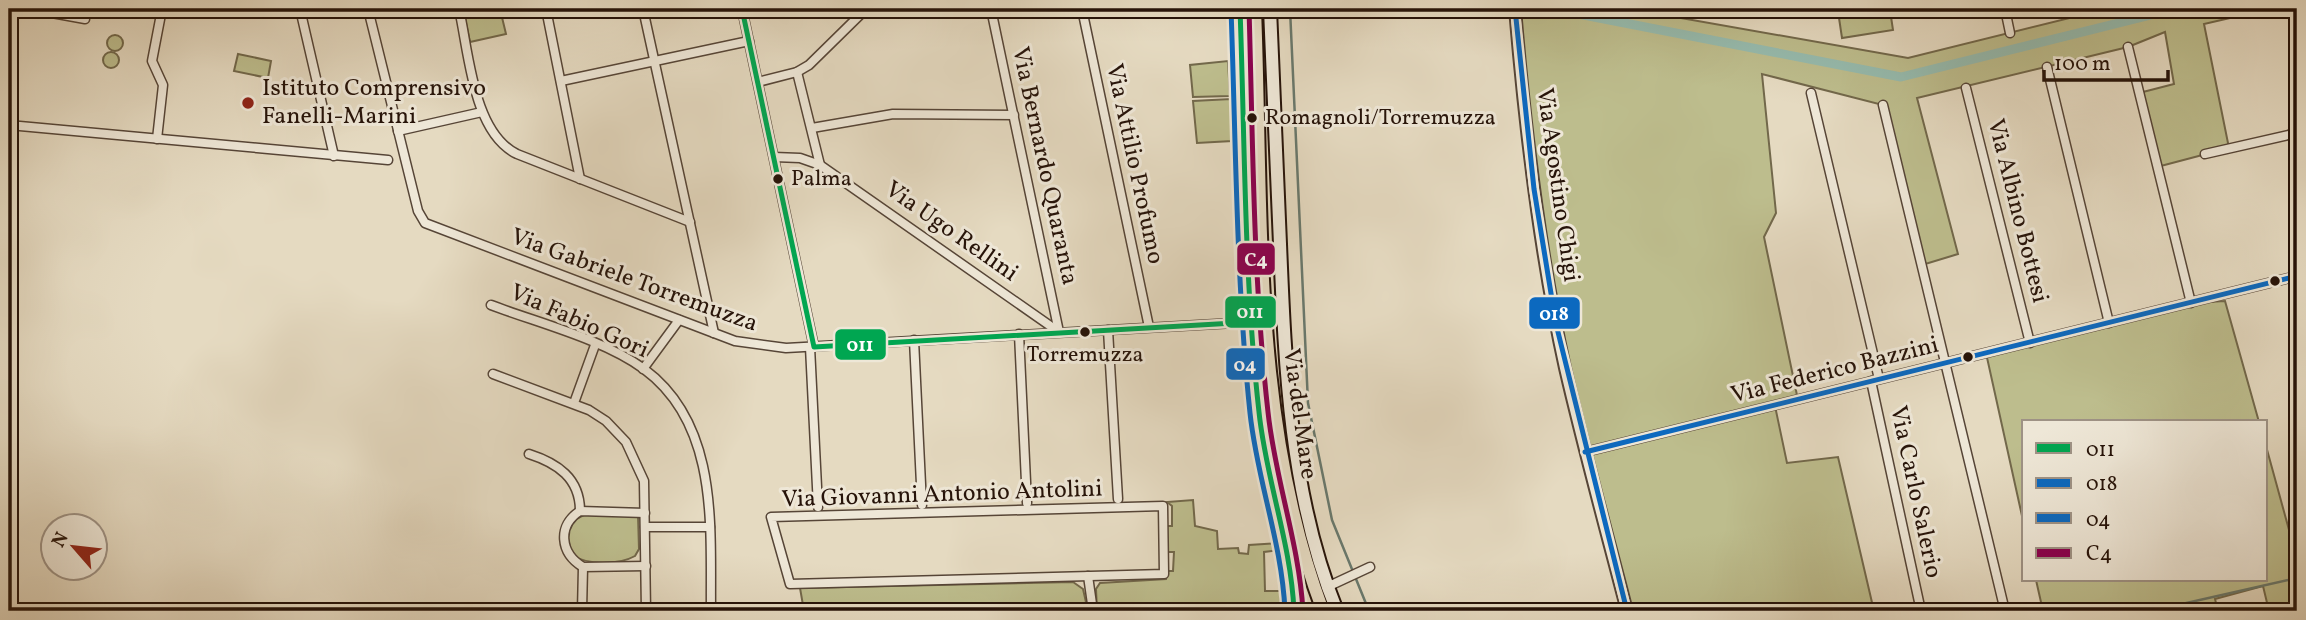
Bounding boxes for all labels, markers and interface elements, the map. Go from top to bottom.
scale bar [2044,38,2168,82]
street label: Via Bernardo Quaranta [1002,44,1086,288]
text: 100 m [2054,50,2111,79]
street label: Via Attilio Profumo [1096,61,1172,267]
place label: Istituto Comprensivo Fanelli-Marini [262,72,486,134]
street label: Via Agostino Chigi [1527,86,1587,284]
marker: Istituto Comprensivo Fanelli-Marini [240,95,256,111]
place label: Romagnoli/Torremuzza [1265,103,1496,134]
marker: Romagnoli/Torremuzza [1245,111,1259,125]
street label: Via Albino Bottesi [1978,115,2056,307]
place label: Palma [791,164,852,195]
marker: Palma [771,172,785,186]
street label: Via Ugo Rellini [877,173,1025,291]
street label: Via Gabriele Torremuzza [506,220,762,342]
line badge: C4 [1236,242,1276,276]
text: C4 [1244,248,1268,274]
unlabelled marker [2268,274,2282,288]
street label: Via Fabio Gori [504,276,654,368]
line badge: 011 [1224,295,1277,329]
line badge: 018 [1528,296,1581,330]
text: 011 [1237,300,1263,326]
text: 018 [1539,302,1569,328]
marker: Torremuzza [1078,325,1092,339]
line badge: 011 [834,328,887,361]
street label: Via Federico Bazzini [1727,329,1943,413]
text: 011 [847,333,873,359]
place label: Torremuzza [1027,340,1143,371]
street label: Via del Mare [1273,346,1325,482]
line badge: 04 [1225,347,1266,381]
unlabelled marker [1961,350,1975,364]
text: 04 [1234,353,1256,379]
street label: Via Carlo Salerio [1880,403,1950,581]
legend [2022,420,2268,582]
text: 011 [2086,436,2115,465]
text: 018 [2086,470,2117,499]
street label: Via Giovanni Antonio Antolini [781,472,1103,518]
text: 04 [2086,506,2111,535]
north arrow [38,512,108,582]
text: N [46,528,76,552]
text: C4 [2086,540,2112,569]

